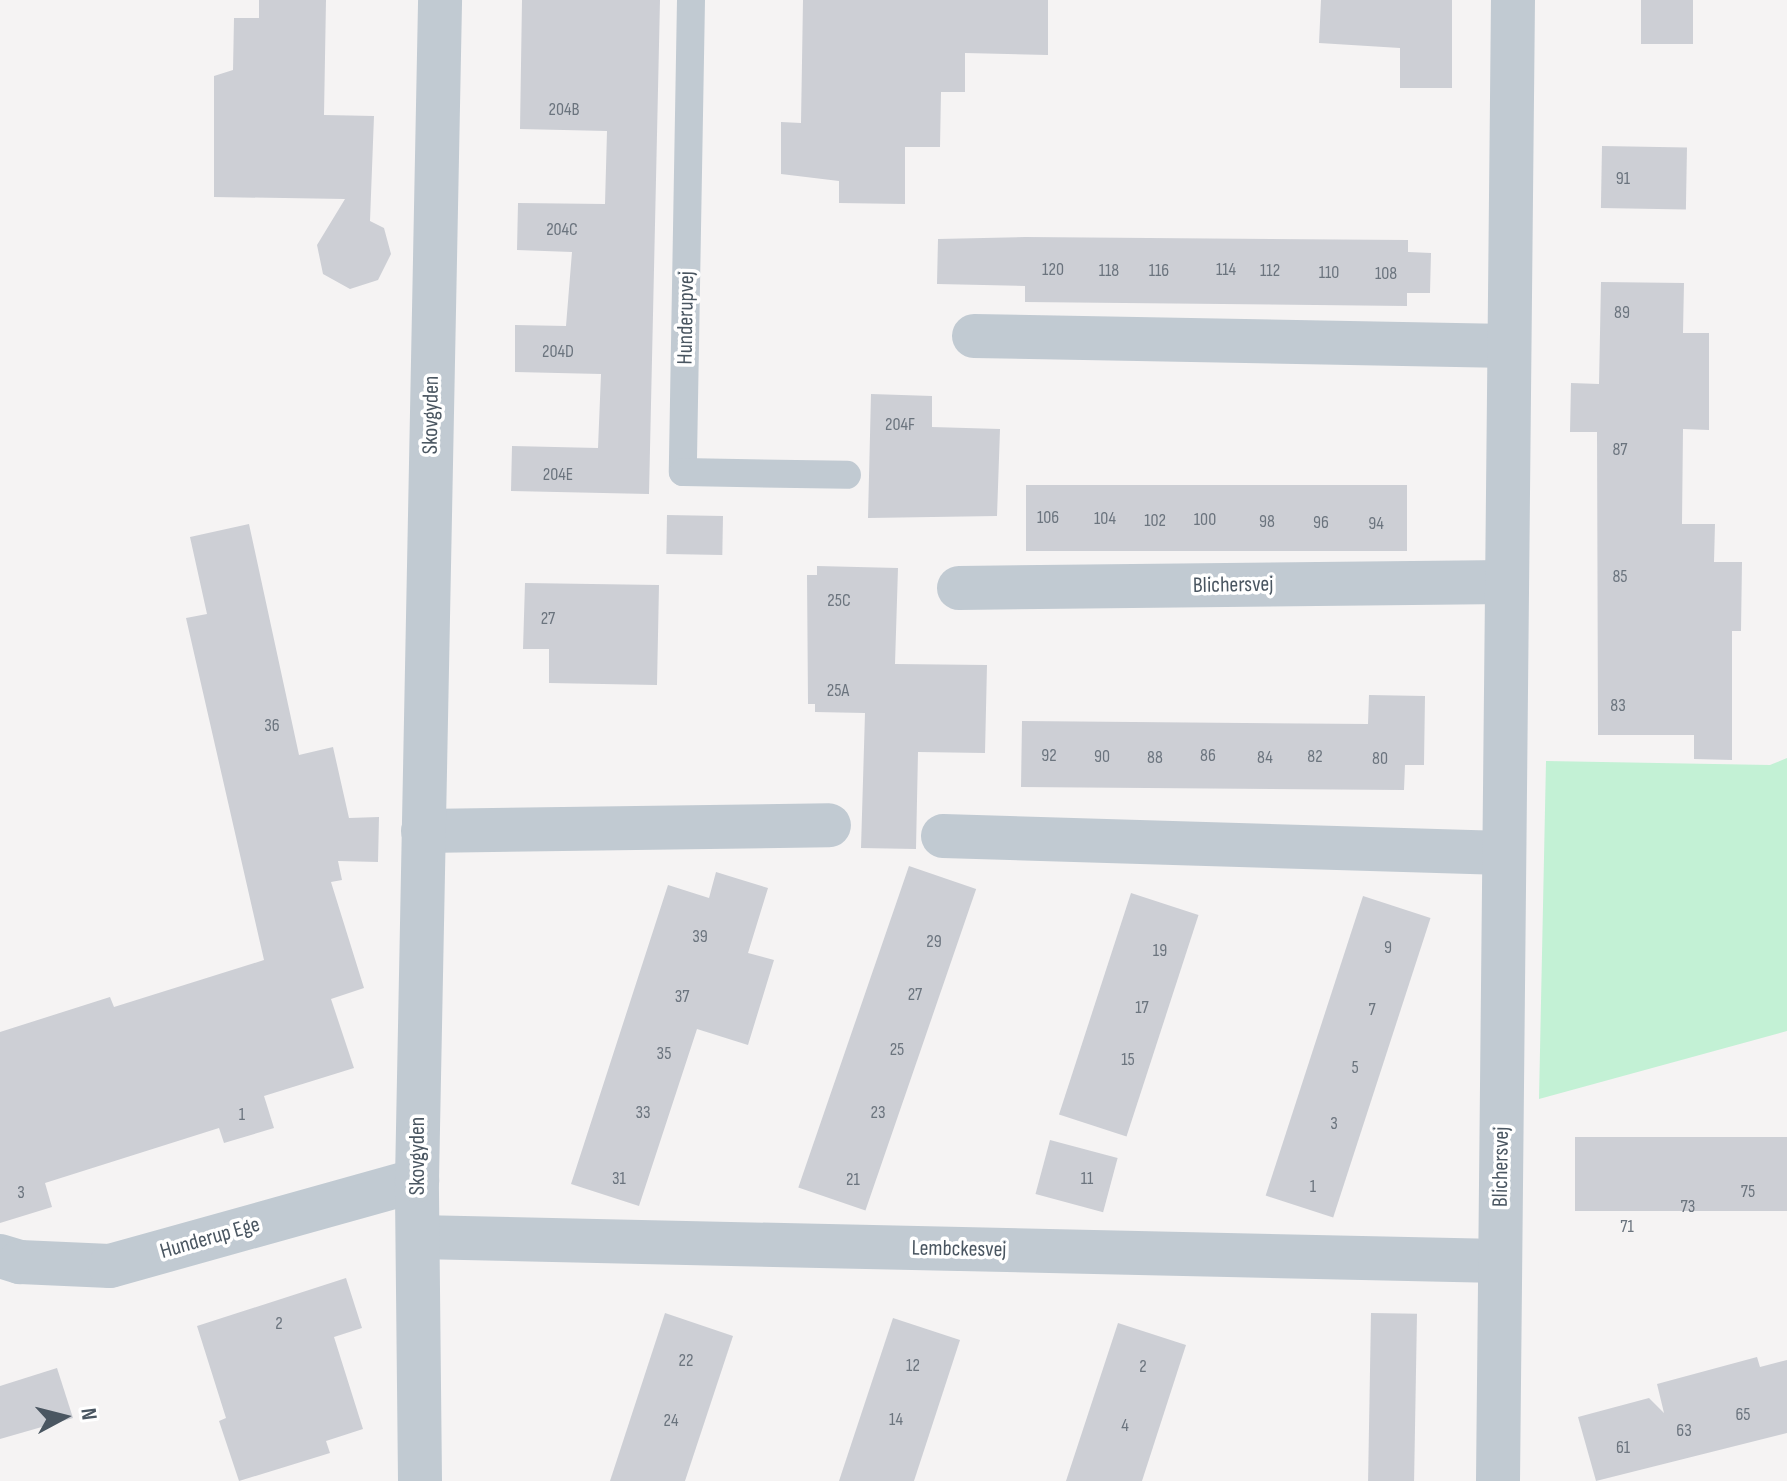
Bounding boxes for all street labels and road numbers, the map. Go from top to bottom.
street label: Hunderupvej [672,271,700,365]
street label: Skovgyden [417,375,445,455]
street label: Blichersvej [1193,571,1273,599]
street label: Skovgyden [405,1117,431,1195]
street label: Blichersvej [1487,1127,1515,1207]
street label: Hunderup Ege [157,1211,263,1265]
street label: Lembckesvej [911,1235,1007,1263]

